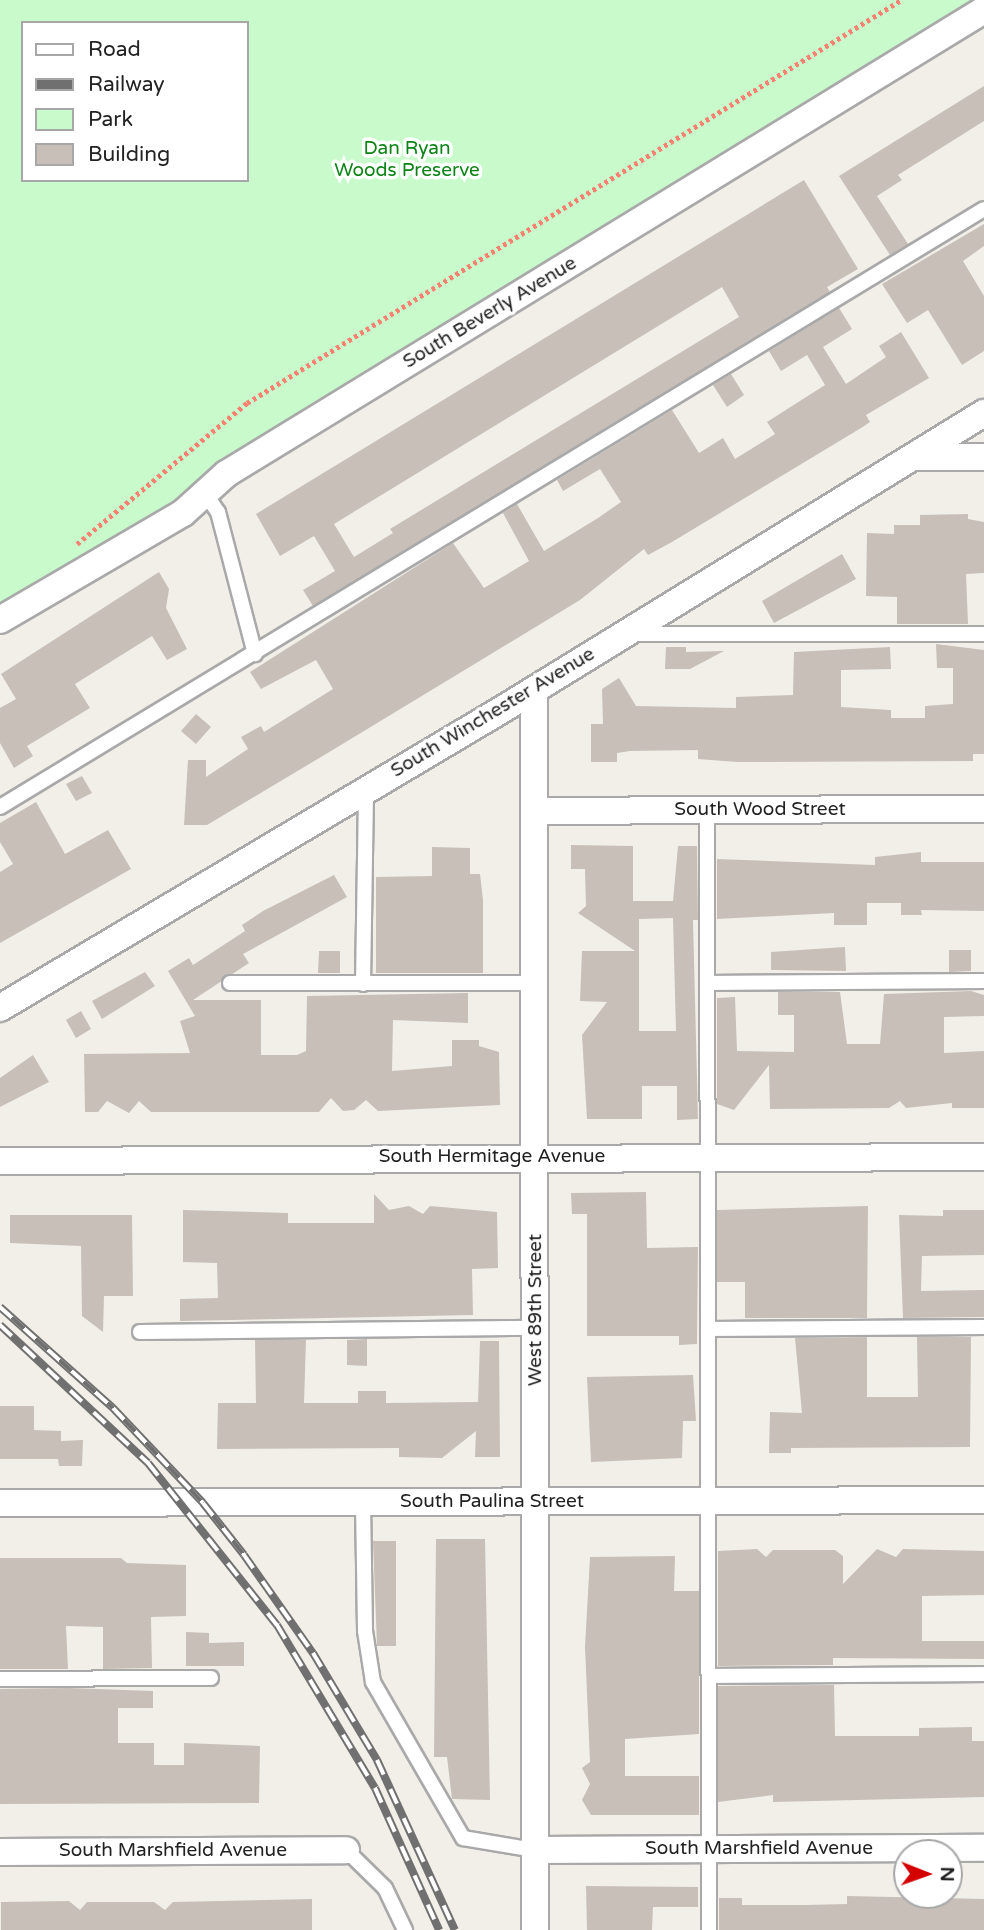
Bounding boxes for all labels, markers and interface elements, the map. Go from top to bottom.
legend [21,21,248,182]
text: Road [88,37,141,62]
text: Railway [88,72,165,97]
text: Park [88,107,133,132]
park label: Dan Ryan Woods Preserve [334,138,480,182]
text: Building [88,142,170,167]
street label: South Beverly Avenue [399,252,581,374]
street label: South Winchester Avenue [387,643,599,783]
street label: South Wood Street [674,799,846,821]
street label: South Hermitage Avenue [379,1146,605,1168]
street label: West 89th Street [525,1234,547,1386]
street label: South Paulina Street [400,1491,584,1513]
street label: South Marshfield Avenue [645,1838,873,1860]
north arrow [893,1839,963,1909]
street label: South Marshfield Avenue [59,1840,287,1862]
text: N [936,1867,958,1882]

